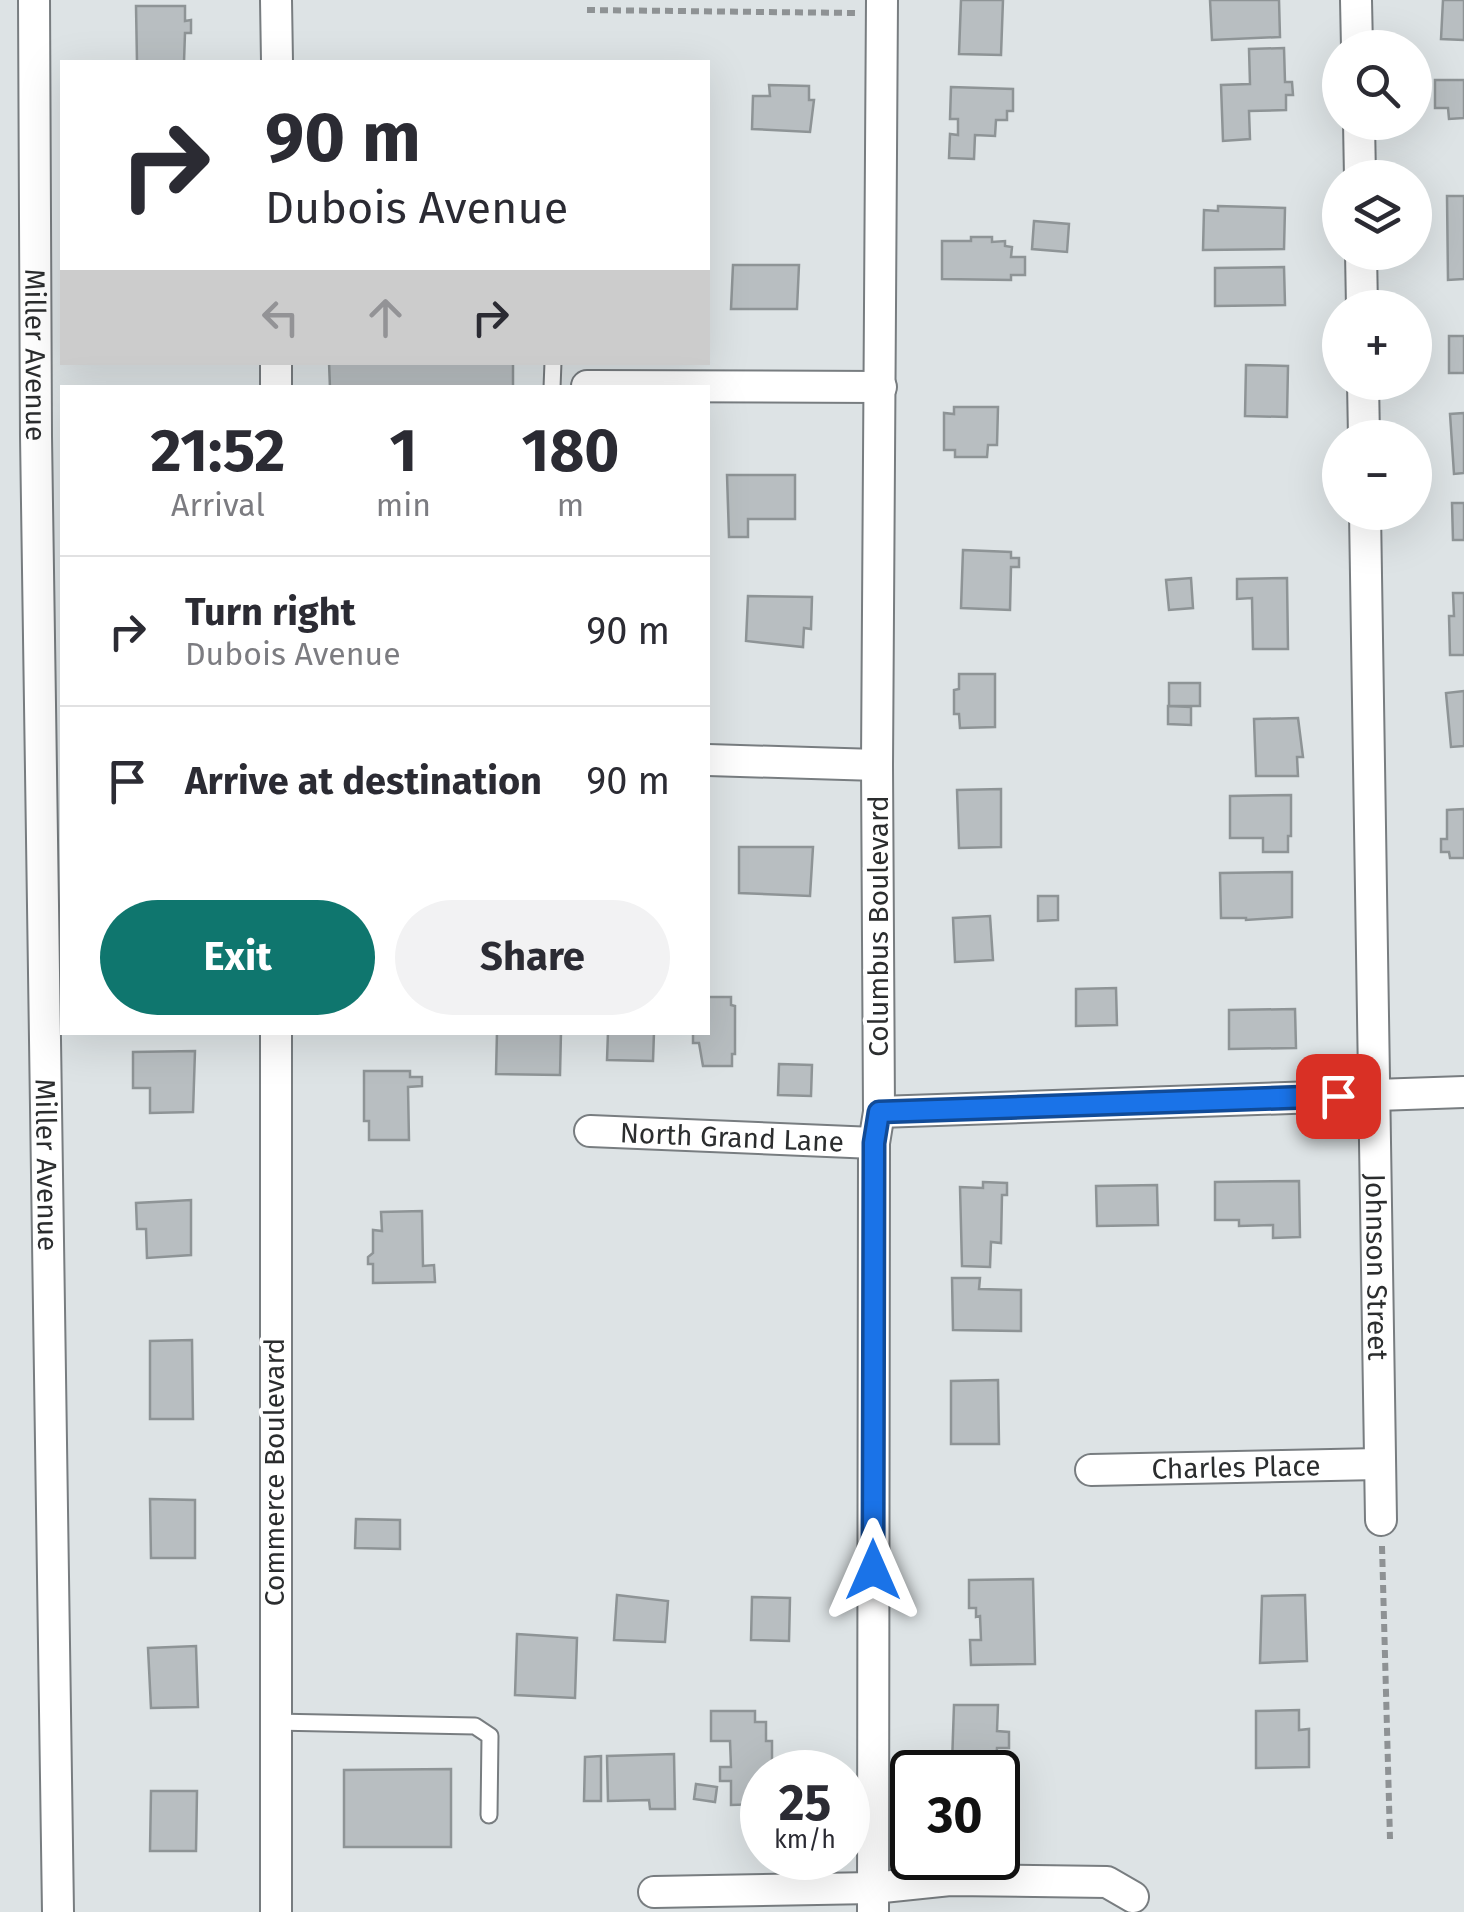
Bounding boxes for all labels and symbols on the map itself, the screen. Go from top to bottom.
street label: Miller Avenue [18,269,52,441]
street label: Columbus Boulevard [862,795,895,1057]
pin [1296,1054,1381,1139]
street label: Miller Avenue [29,1078,64,1251]
street label: North Grand Lane [619,1116,845,1159]
street label: Johnson Street [1359,1173,1394,1362]
street label: Commerce Boulevard [258,1338,291,1606]
street label: Charles Place [1151,1449,1321,1486]
position arrow [821,1518,925,1622]
speed limit sign: 30 [890,1750,1020,1880]

